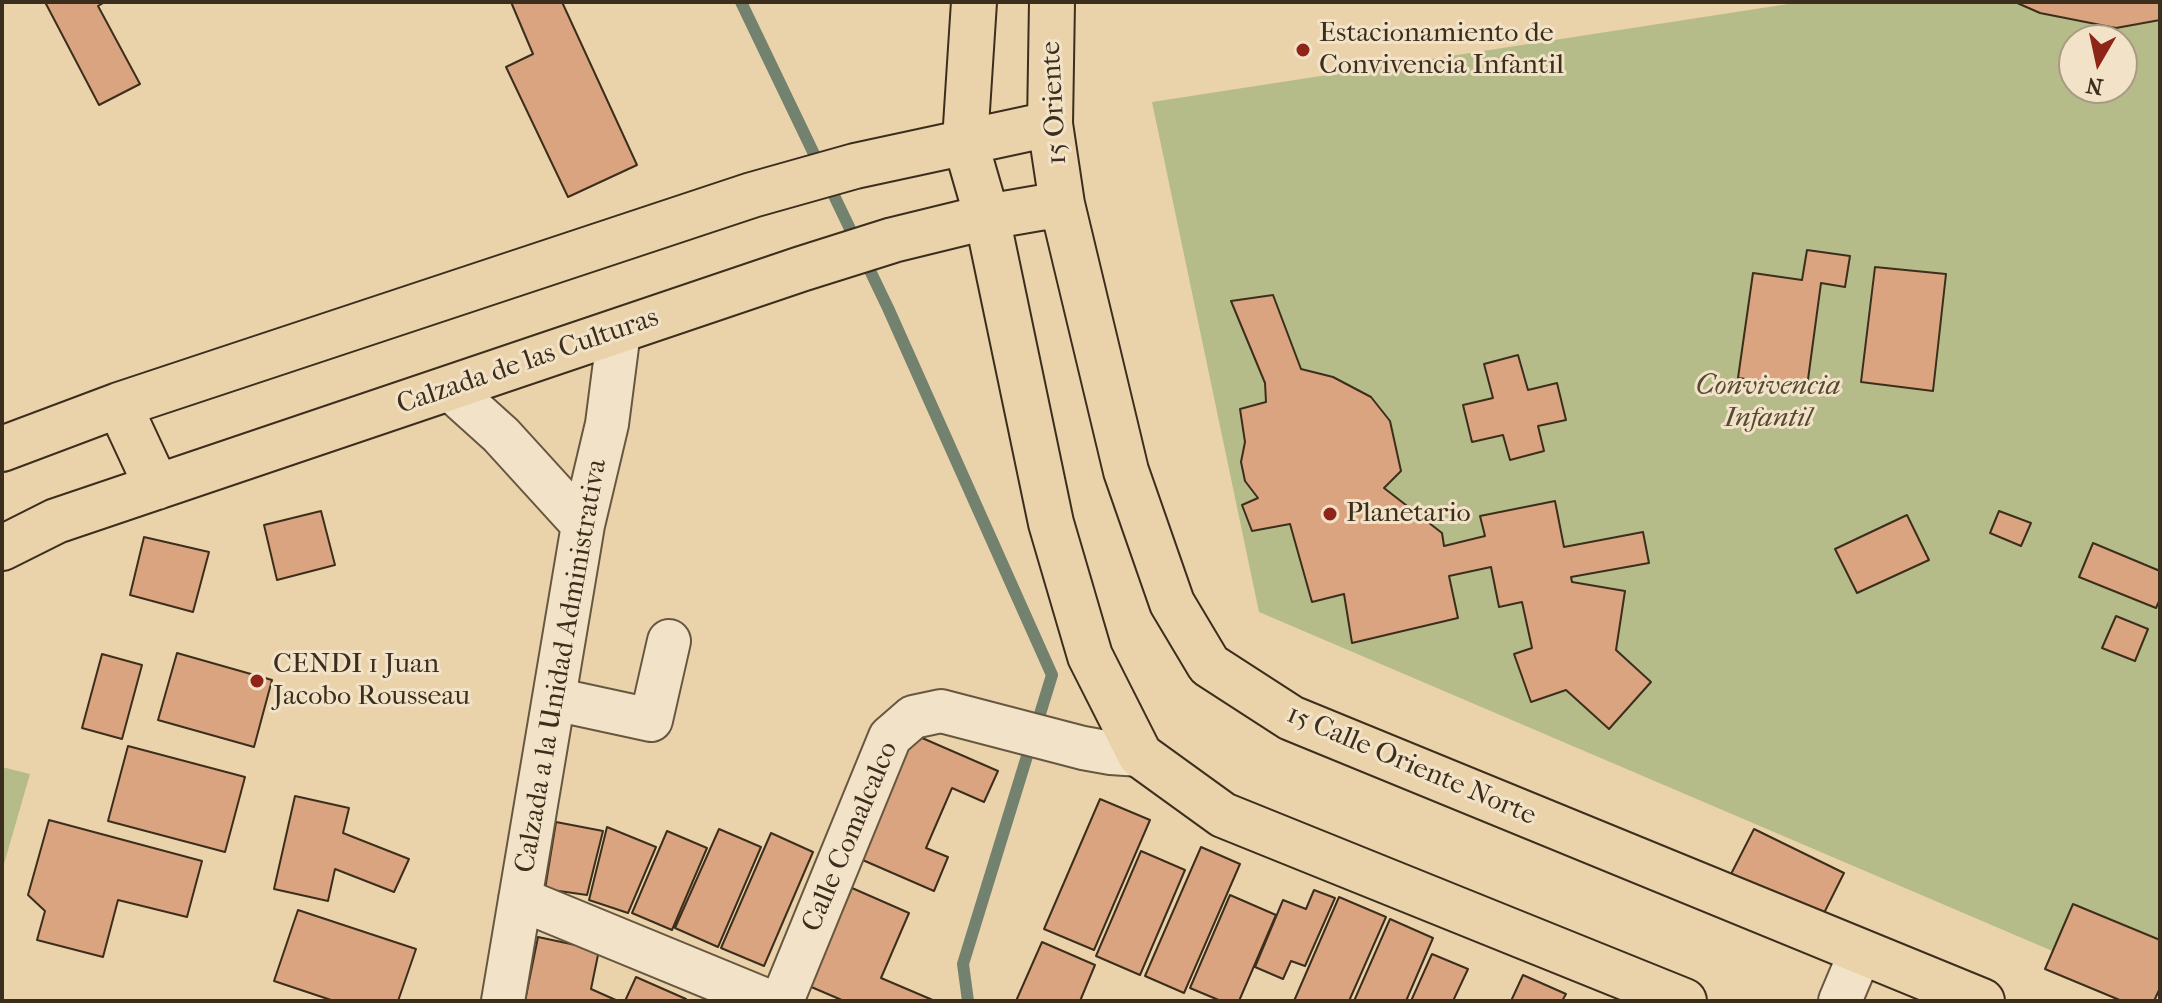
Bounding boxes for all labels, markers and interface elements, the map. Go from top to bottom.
place label: Estacionamiento de Convivencia Infantil [1319,17,1564,83]
north arrow [2058,24,2138,104]
street label: 15 Oriente [1035,40,1075,166]
marker: Estacionamiento de Convivencia Infantil [1294,41,1312,59]
text: N [2084,72,2105,100]
street label: Calzada de las Culturas [393,301,663,423]
park label: Convivencia Infantil [1696,370,1840,436]
street label: Calzada a la Unidad Administrativa [509,457,615,875]
place label: Planetario [1346,497,1471,531]
marker: Planetario [1321,505,1339,523]
place label: CENDI 1 Juan Jacobo Rousseau [273,648,470,714]
marker: CENDI 1 Juan Jacobo Rousseau [248,672,266,690]
street label: 15 Calle Oriente Norte [1281,698,1541,834]
street label: Calle Comalcalco [796,737,906,937]

